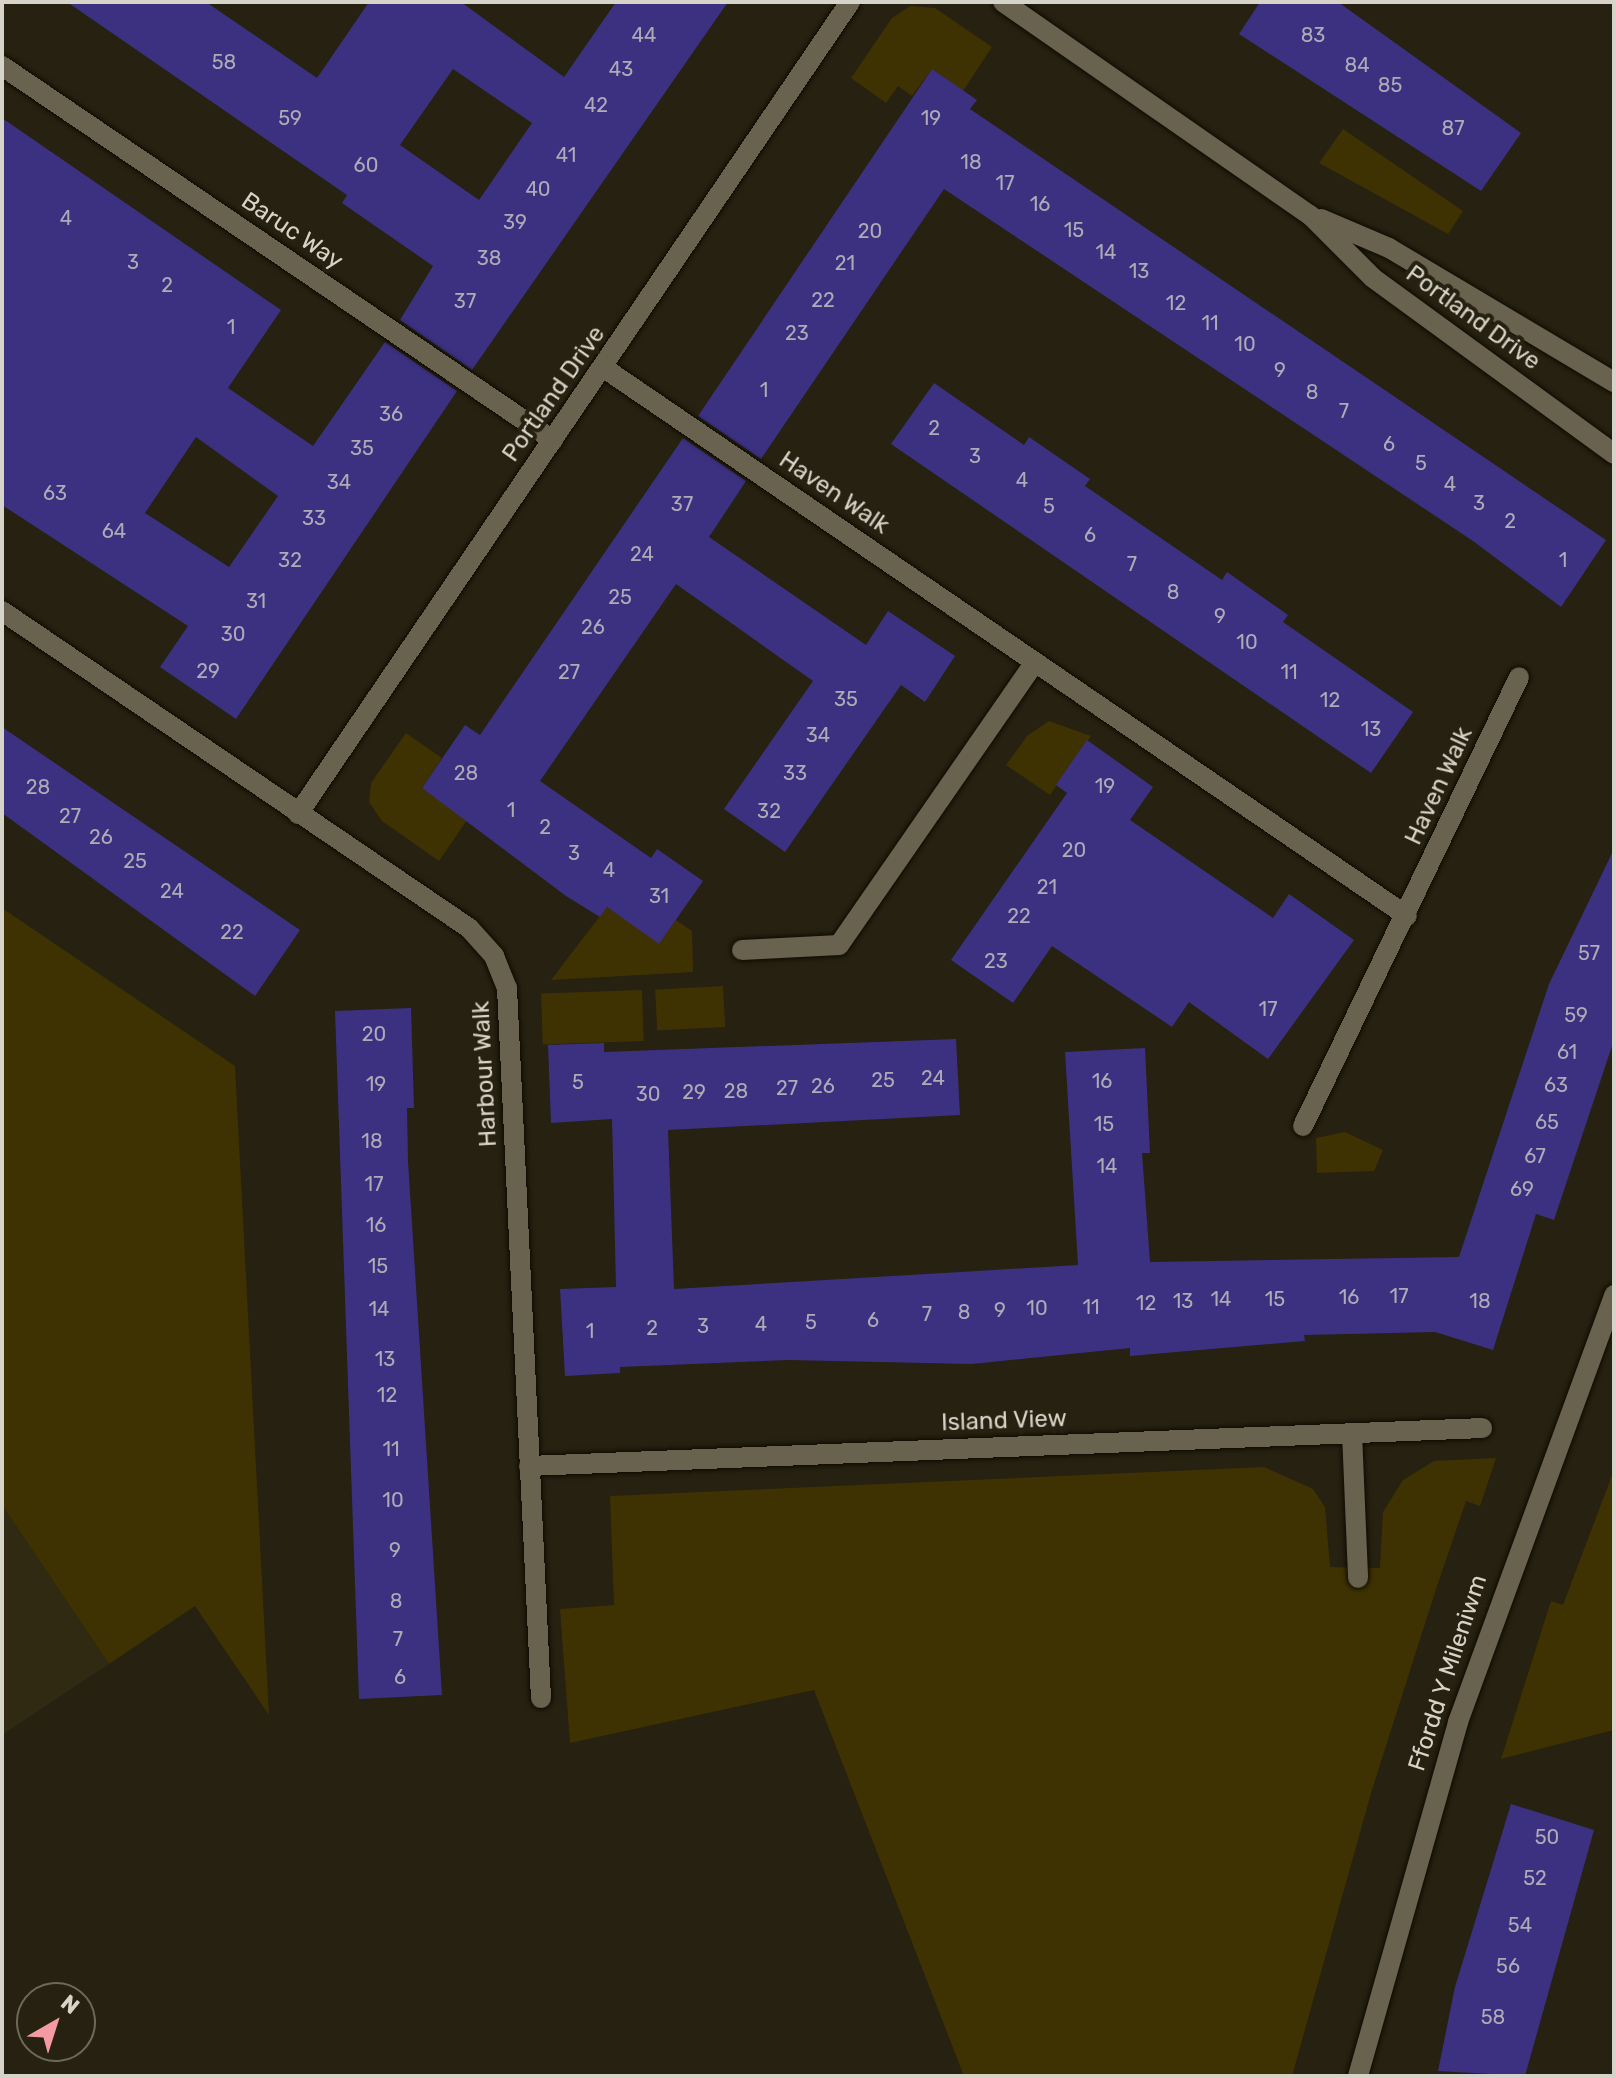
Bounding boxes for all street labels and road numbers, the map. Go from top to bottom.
street label: Baruc Way [235,186,349,276]
street label: Portland Drive [1400,260,1546,376]
street label: Portland Drive [497,321,611,467]
street label: Haven Walk [773,446,895,540]
street label: Haven Walk [1399,722,1479,850]
street label: Harbour Walk [467,1000,503,1148]
street label: Island View [940,1404,1068,1438]
street label: Ffordd Y Mileniwm [1402,1570,1494,1776]

